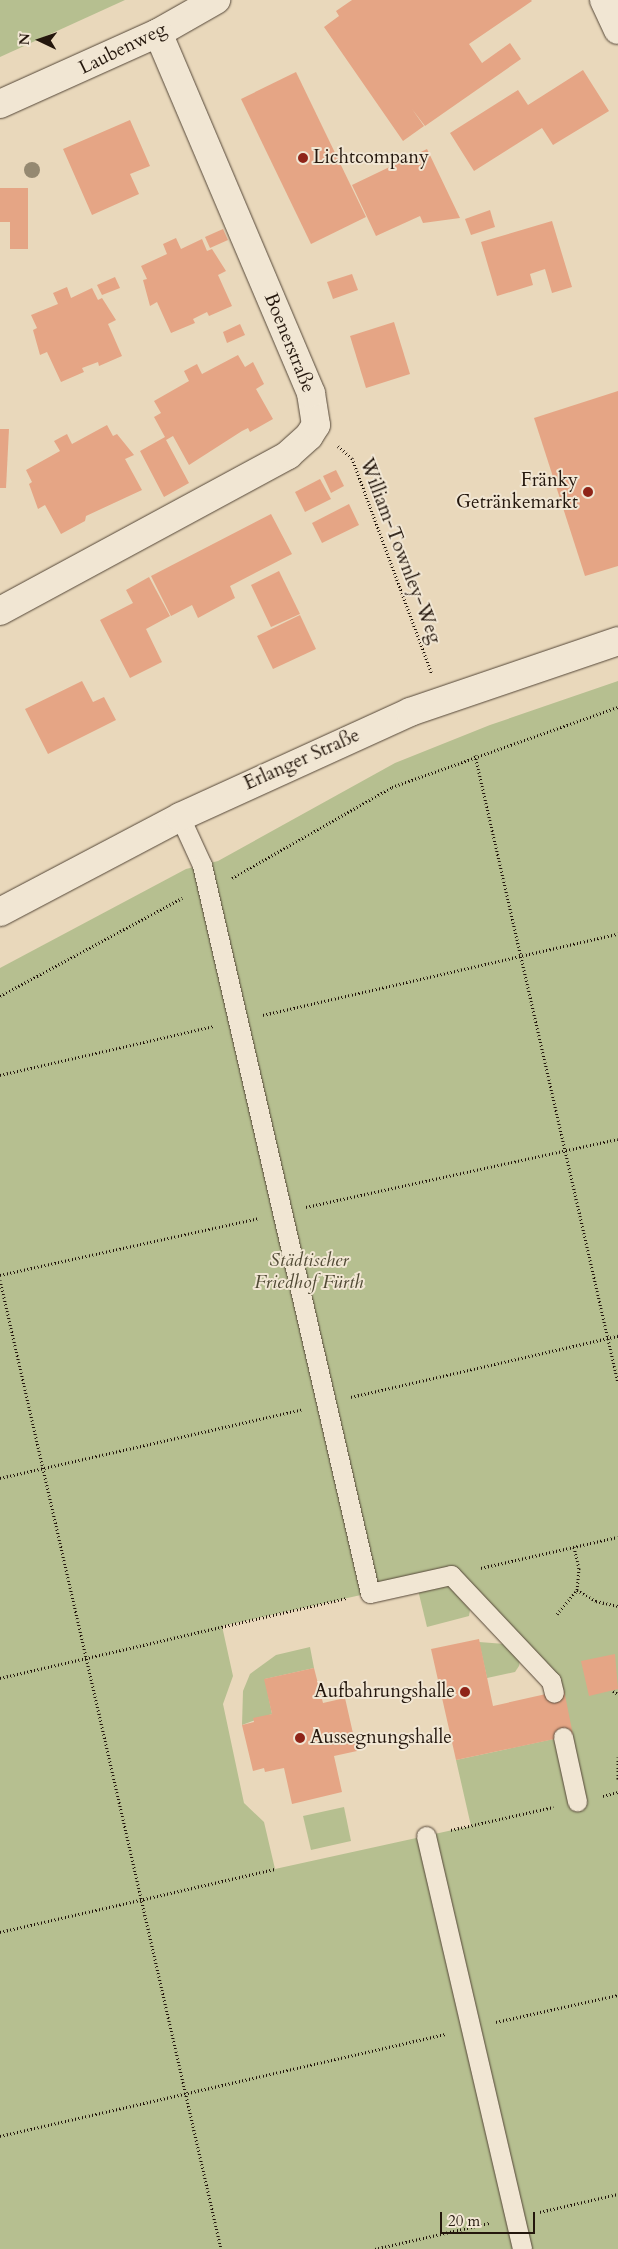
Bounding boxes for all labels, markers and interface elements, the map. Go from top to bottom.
north arrow [15,15,65,65]
street label: Laubenweg [76,18,170,80]
text: N [15,33,34,46]
place label: Lichtcompany [313,147,429,169]
marker: Lichtcompany [297,152,309,164]
street label: Boenerstraße [259,290,319,396]
street label: William-Townley-Weg [354,455,446,647]
place label: Fränky Getränkemarkt [456,470,578,514]
marker: Fränky Getränkemarkt [582,486,594,498]
street label: Erlanger Straße [241,724,363,796]
park label: Städtischer Friedhof Fürth [255,1250,363,1294]
place label: Aufbahrungshalle [314,1681,455,1703]
marker: Aufbahrungshalle [459,1686,471,1698]
place label: Aussegnungshalle [310,1727,452,1749]
marker: Aussegnungshalle [294,1732,306,1744]
scale bar [443,2202,538,2234]
text: 20 m [448,2211,480,2231]

